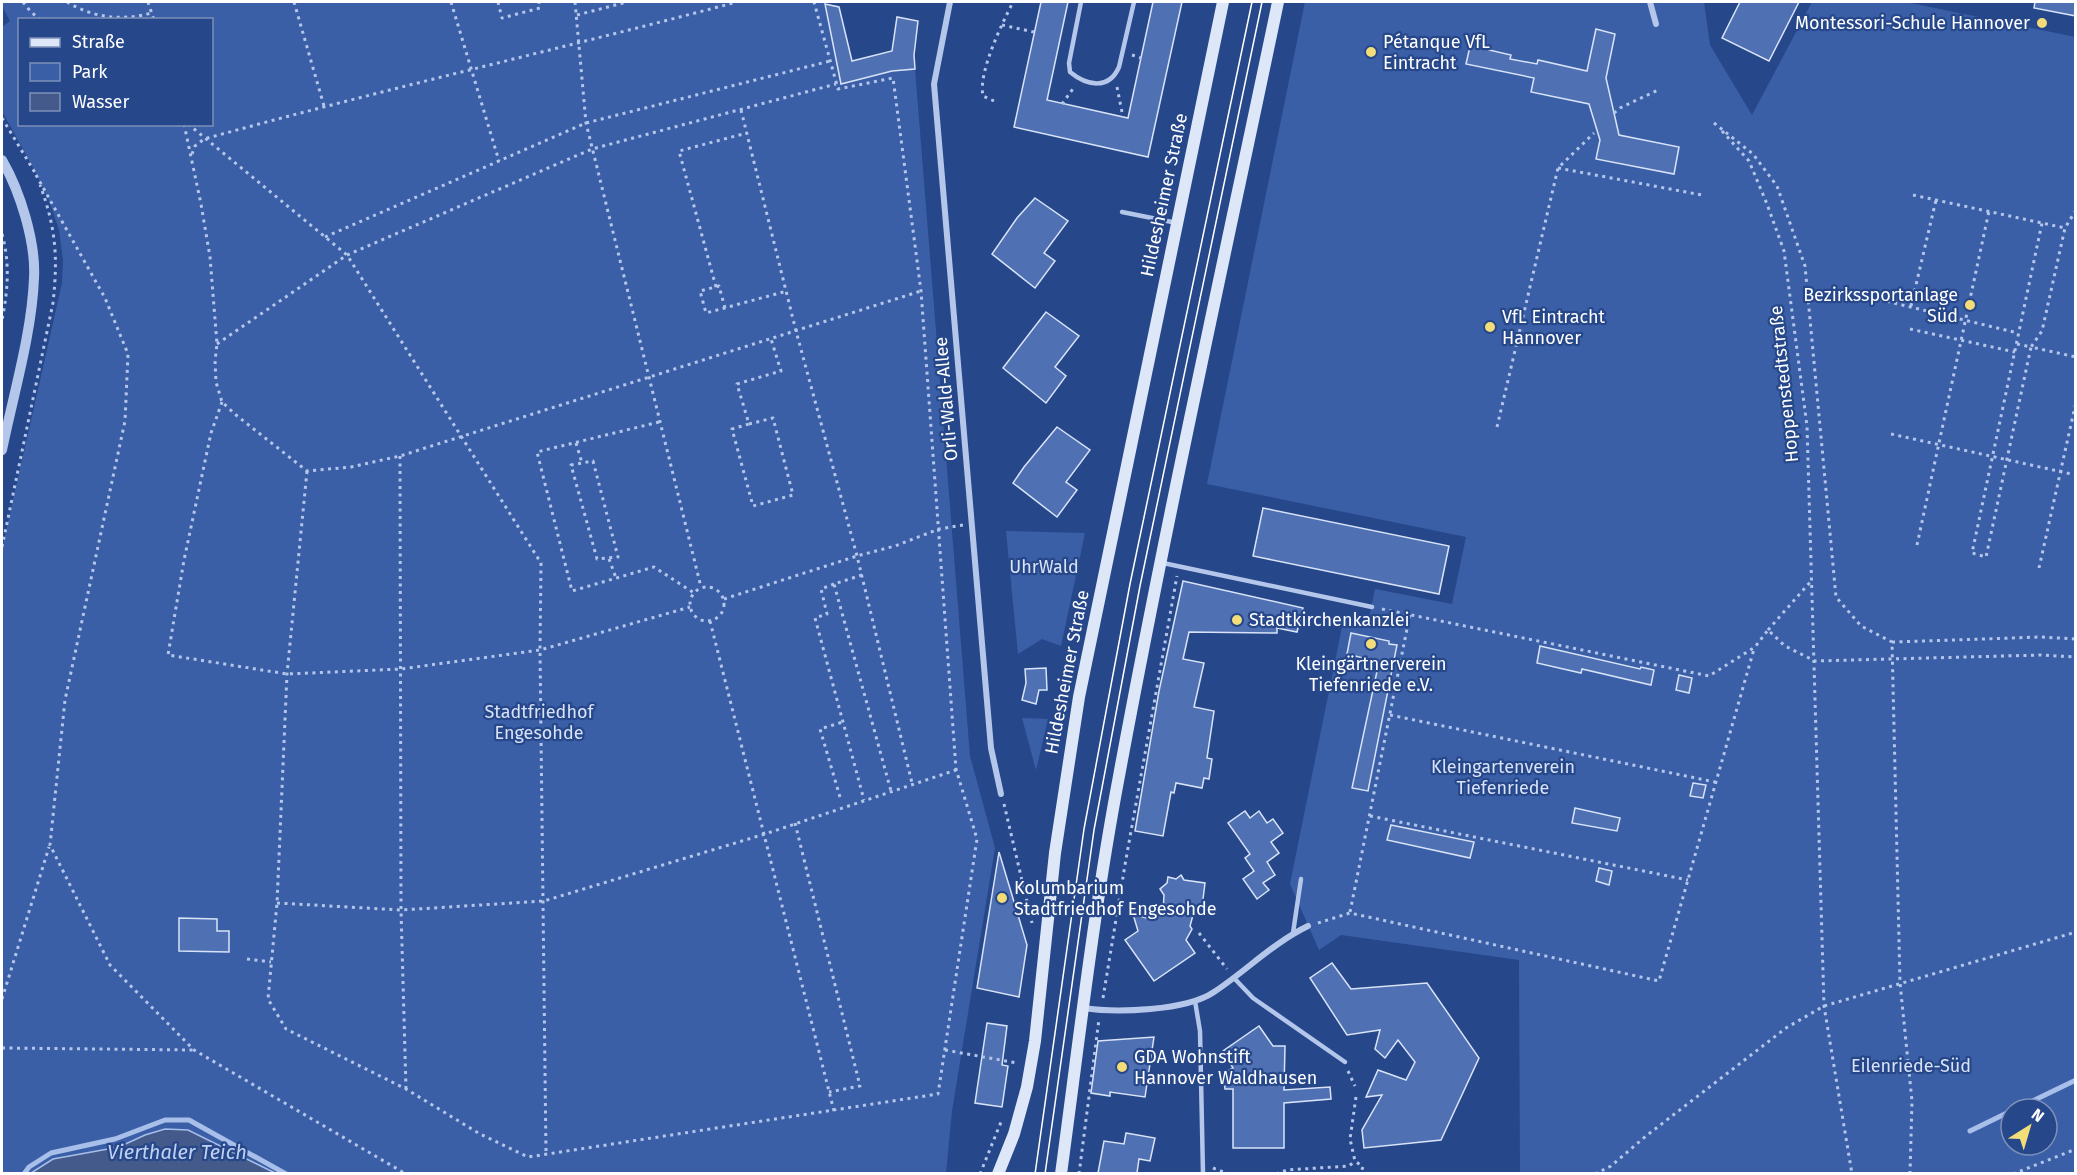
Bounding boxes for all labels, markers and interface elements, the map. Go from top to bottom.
place label: Montessori-Schule Hannover [1795,12,2030,34]
marker: Montessori-Schule Hannover [2035,16,2049,30]
legend [18,18,213,126]
text: Straße [72,31,125,53]
place label: Pétanque VfL Eintracht [1383,31,1490,74]
marker: Pétanque VfL Eintracht [1364,45,1378,59]
text: Park [72,61,108,83]
text: Wasser [72,91,129,113]
street label: Hildesheimer Straße [1136,111,1192,279]
place label: Bezirkssportanlage Süd [1803,284,1958,327]
marker: Bezirkssportanlage Süd [1963,298,1977,312]
street label: Hoppenstedtstraße [1765,304,1803,464]
place label: VfL Eintracht Hannover [1502,306,1606,349]
marker: VfL Eintracht Hannover [1483,320,1497,334]
street label: Orli-Wald-Allee [930,336,962,462]
park label: UhrWald [1009,556,1079,578]
street label: Hildesheimer Straße [1040,588,1094,756]
place label: Stadtkirchenkanzlei [1249,609,1410,631]
marker: Stadtkirchenkanzlei [1230,613,1244,627]
marker: Kleingärtnerverein Tiefenriede e.V. [1364,637,1378,651]
place label: Kleingärtnerverein Tiefenriede e.V. [1295,653,1447,696]
park label: Stadtfriedhof Engesohde [485,701,595,744]
park label: Kleingartenverein Tiefenriede [1431,756,1575,799]
place label: Kolumbarium Stadtfriedhof Engesohde [1014,877,1217,920]
marker: Kolumbarium Stadtfriedhof Engesohde [995,891,1009,905]
place label: GDA Wohnstift Hannover Waldhausen [1134,1046,1317,1089]
park label: Eilenriede-Süd [1851,1055,1971,1077]
marker: GDA Wohnstift Hannover Waldhausen [1115,1060,1129,1074]
north arrow [1999,1097,2059,1157]
text: N [2028,1105,2048,1126]
water label: Vierthaler Teich [107,1140,247,1164]

